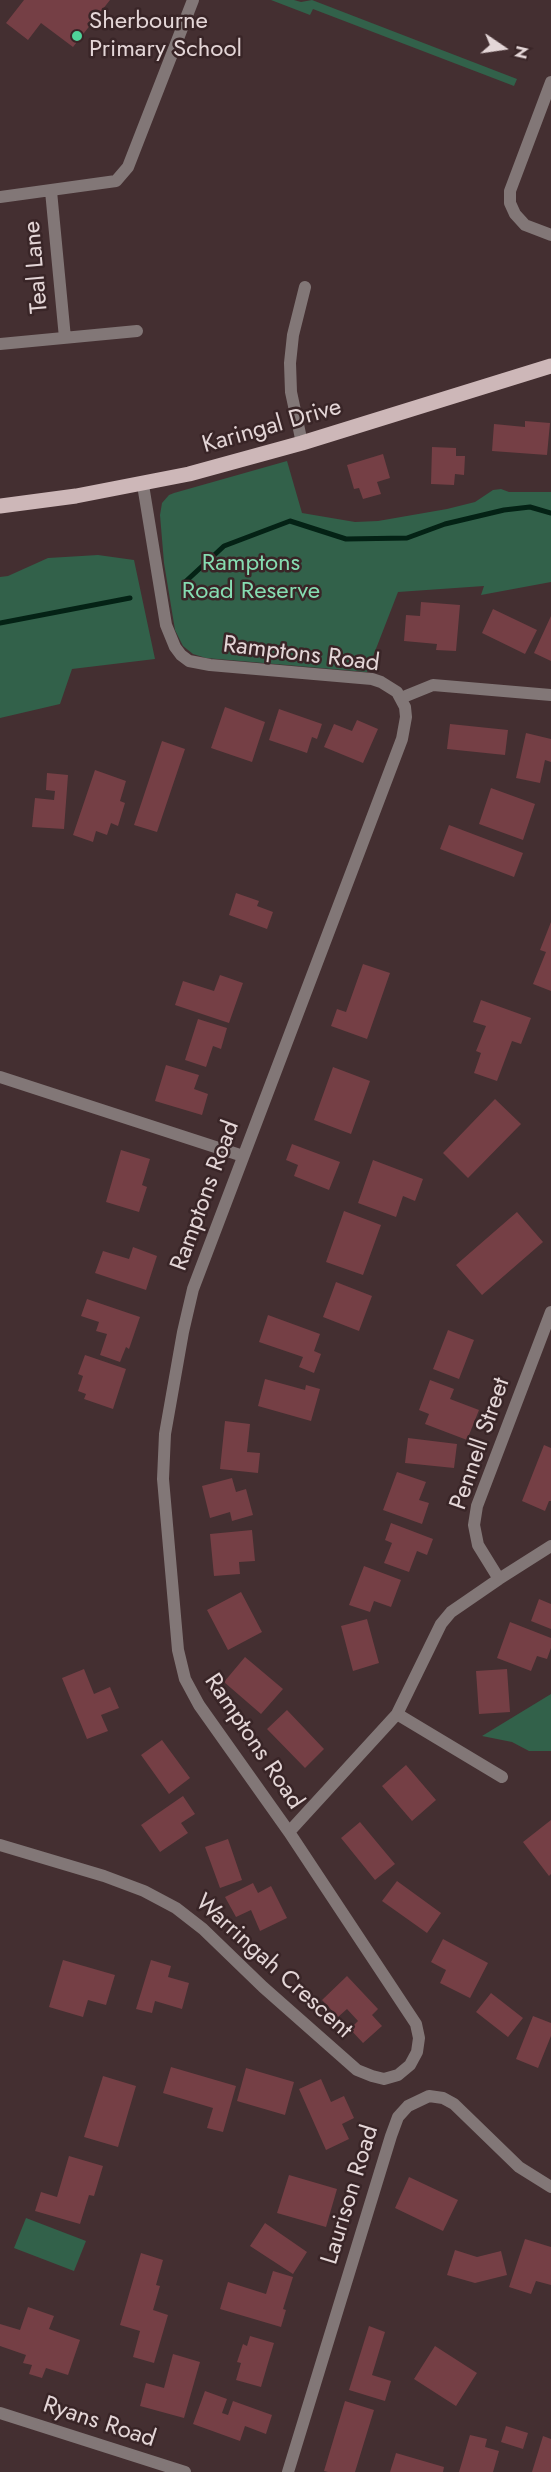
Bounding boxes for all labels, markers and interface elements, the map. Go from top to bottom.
place label: Sherbourne Primary School [89,8,242,64]
north arrow [473,18,533,78]
marker: Sherbourne Primary School [70,29,84,43]
text: N [508,43,534,61]
street label: Teal Lane [19,220,55,314]
street label: Karingal Drive [199,393,345,461]
park label: Ramptons Road Reserve [182,550,320,606]
street label: Ramptons Road [221,631,381,679]
street label: Ramptons Road [166,1117,246,1275]
street label: Pennell Street [445,1374,517,1514]
street label: Ramptons Road [197,1669,309,1815]
street label: Warringah Crescent [188,1889,358,2045]
street label: Laurison Road [316,2122,386,2268]
street label: Ryans Road [39,2391,159,2455]

